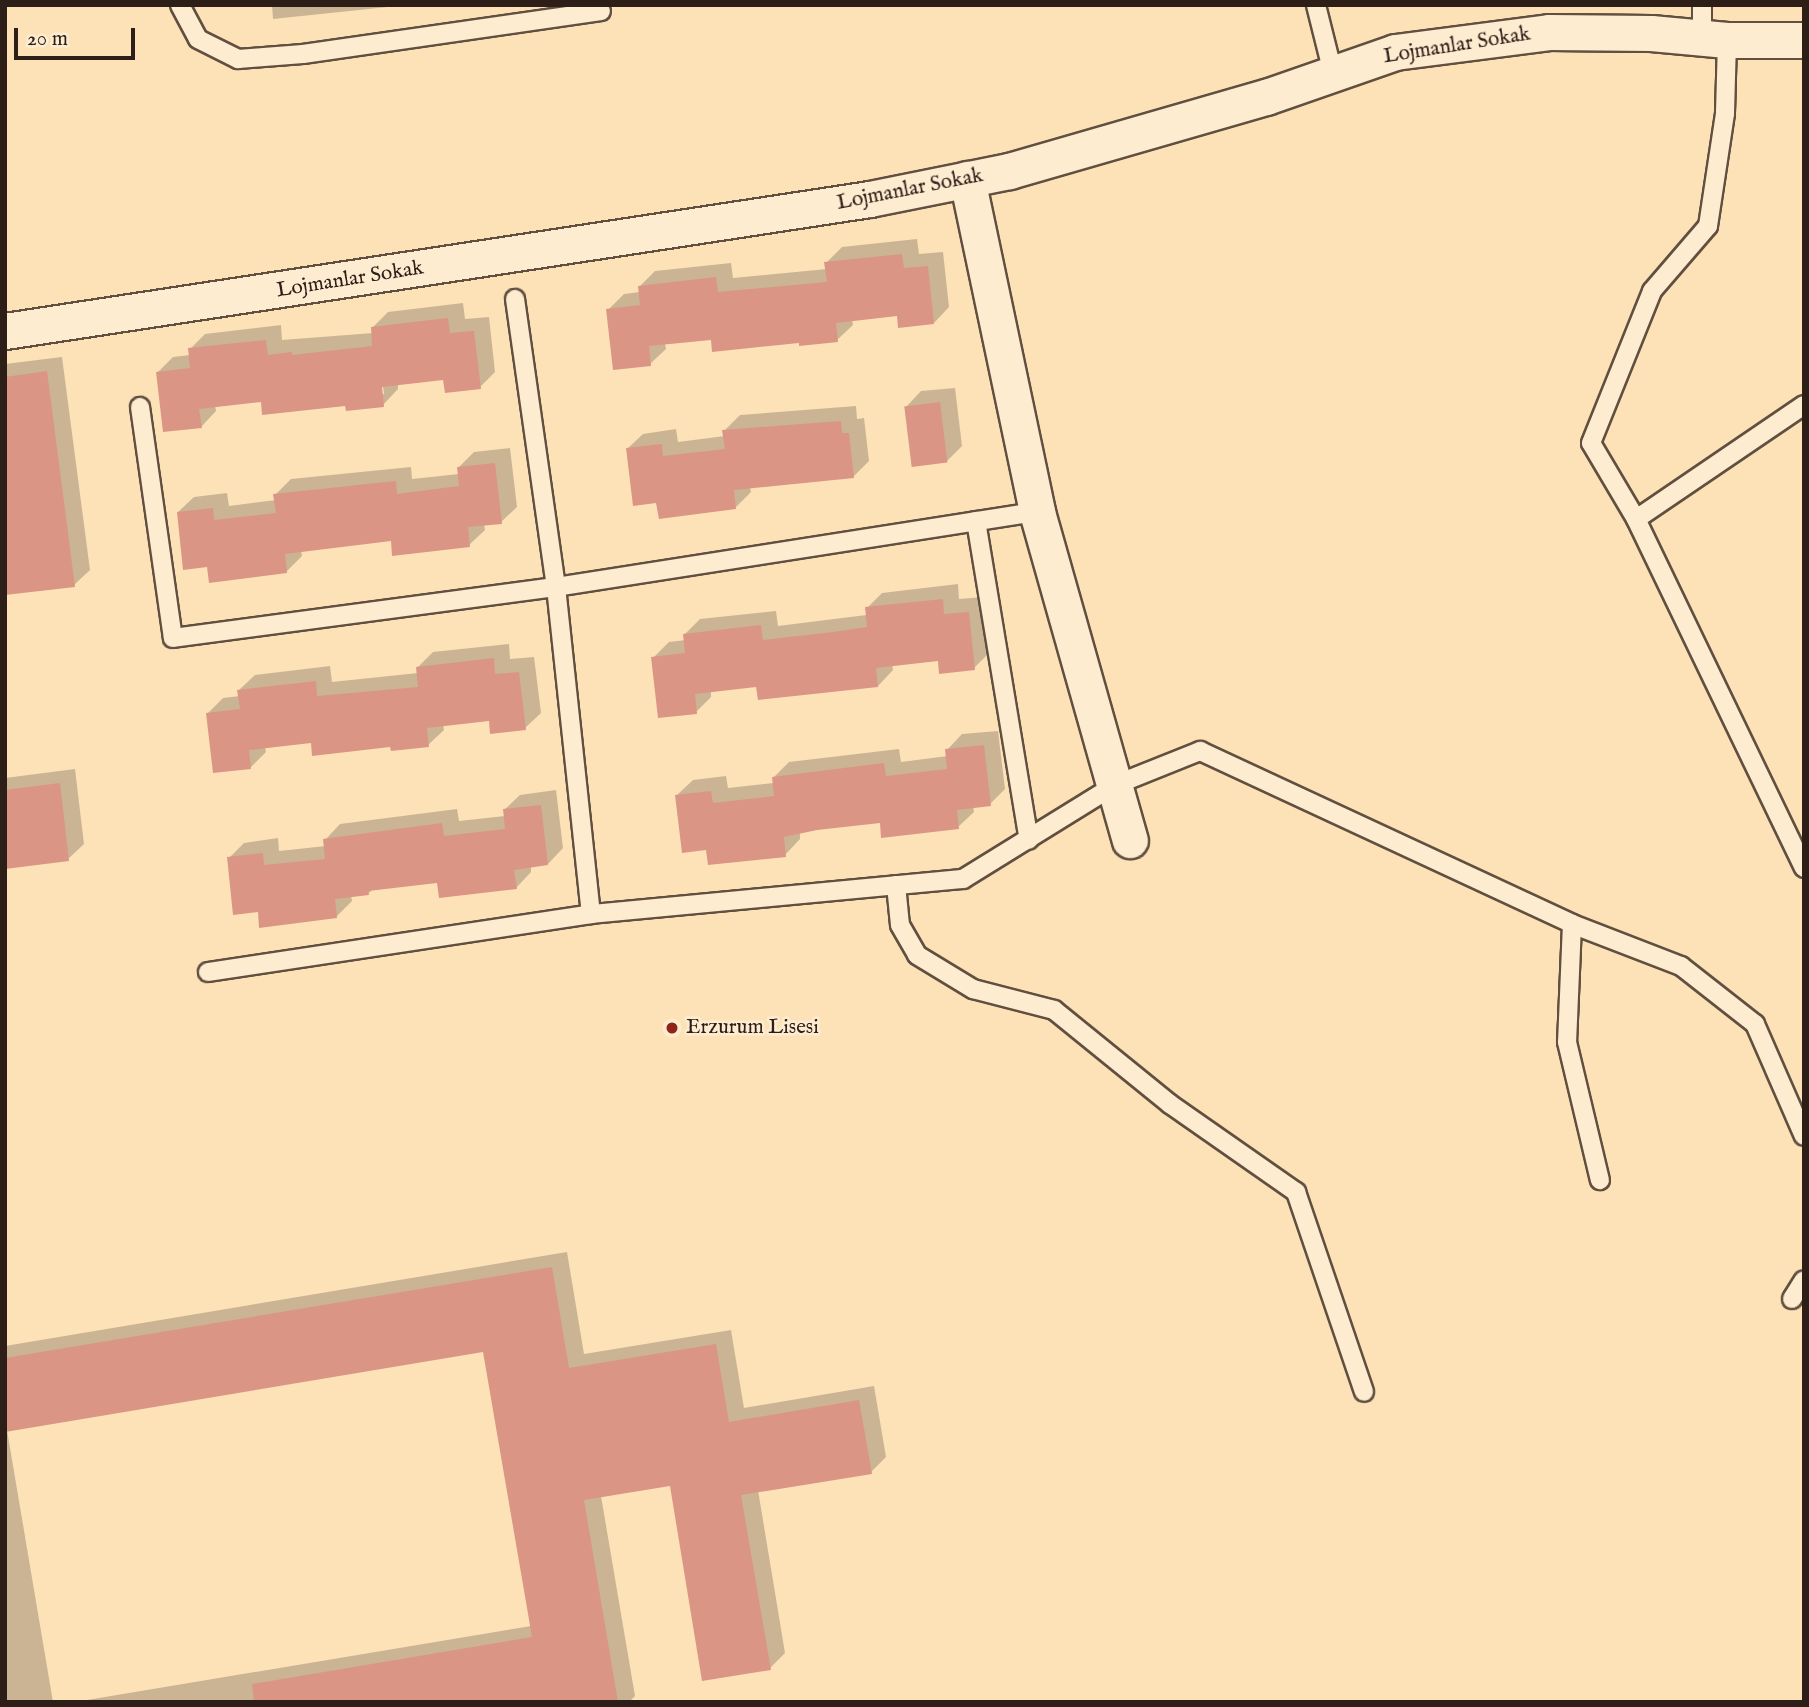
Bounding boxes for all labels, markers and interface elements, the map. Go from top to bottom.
scale bar [18,14,138,58]
street label: Lojmanlar Sokak [1382,22,1532,70]
text: 20 m [27,26,68,53]
street label: Lojmanlar Sokak [835,163,985,217]
street label: Lojmanlar Sokak [275,256,425,304]
place label: Erzurum Lisesi [686,1015,819,1041]
marker: Erzurum Lisesi [664,1020,680,1036]

